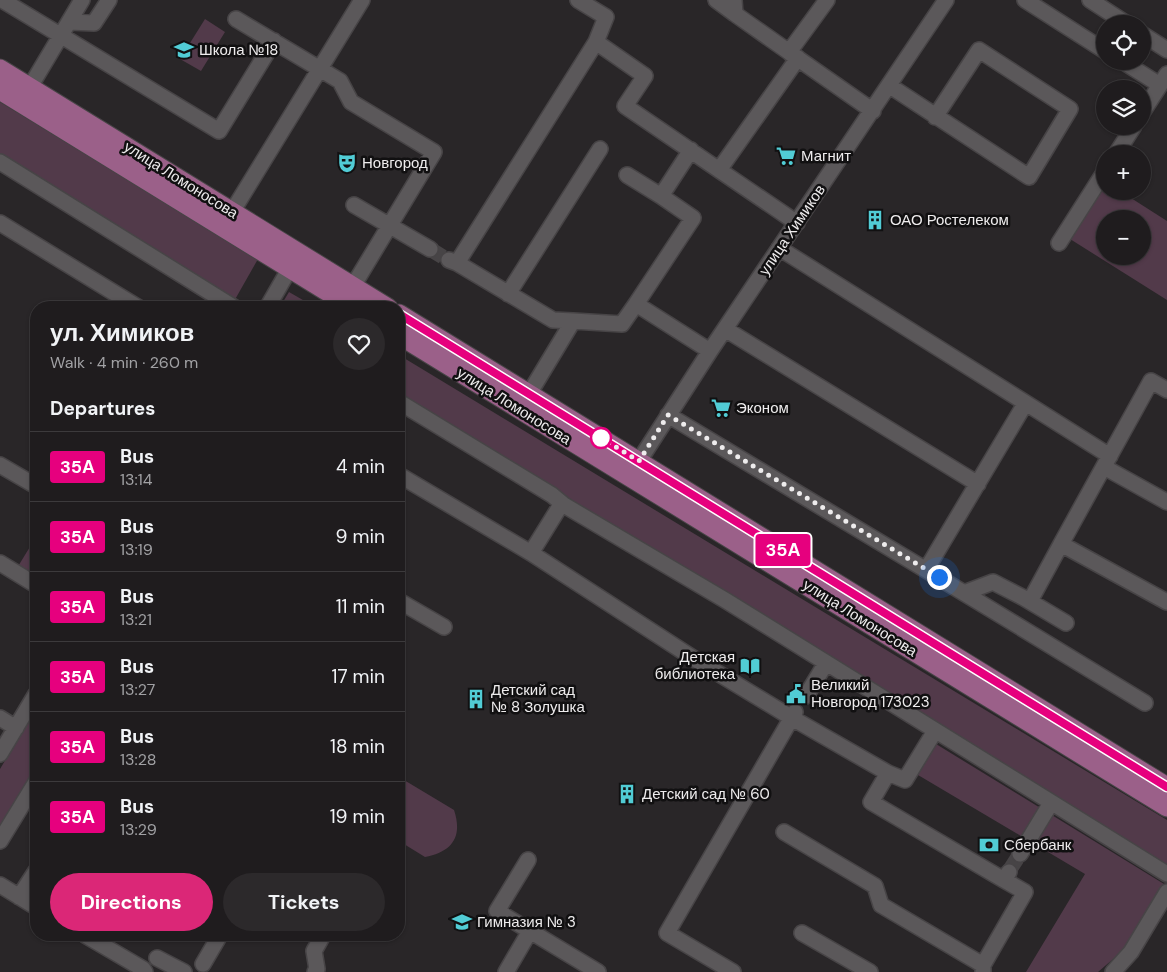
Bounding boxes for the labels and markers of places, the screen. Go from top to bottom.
school or university icon: Школа №18 [173,39,195,61]
place label: Школа №18 [199,40,278,60]
supermarket icon: Магнит [775,145,797,167]
place label: Магнит [801,146,851,166]
theatre icon: Новгород [336,152,358,174]
place label: Новгород [362,153,428,173]
building icon: ОАО Ростелеком [864,209,886,231]
place label: ОАО Ростелеком [890,210,1009,230]
supermarket icon: Эконом [710,397,732,419]
place label: Эконом [736,398,789,418]
unlabelled marker [590,427,612,449]
place label: Детская библиотека [655,647,736,684]
library icon: Детская библиотека [739,655,761,677]
place label: Великий Новгород 173023 [811,675,930,712]
place label: Детский сад № 8 Золушка [491,680,585,717]
public building icon: Великий Новгород 173023 [785,683,807,705]
building icon: Детский сад № 8 Золушка [465,688,487,710]
building icon: Детский сад № 60 [616,783,638,805]
place label: Детский сад № 60 [642,784,770,804]
bank icon: Сбербанк [978,834,1000,856]
place label: Сбербанк [1004,835,1072,855]
school or university icon: Гимназия № 3 [451,911,473,933]
place label: Гимназия № 3 [477,912,576,932]

